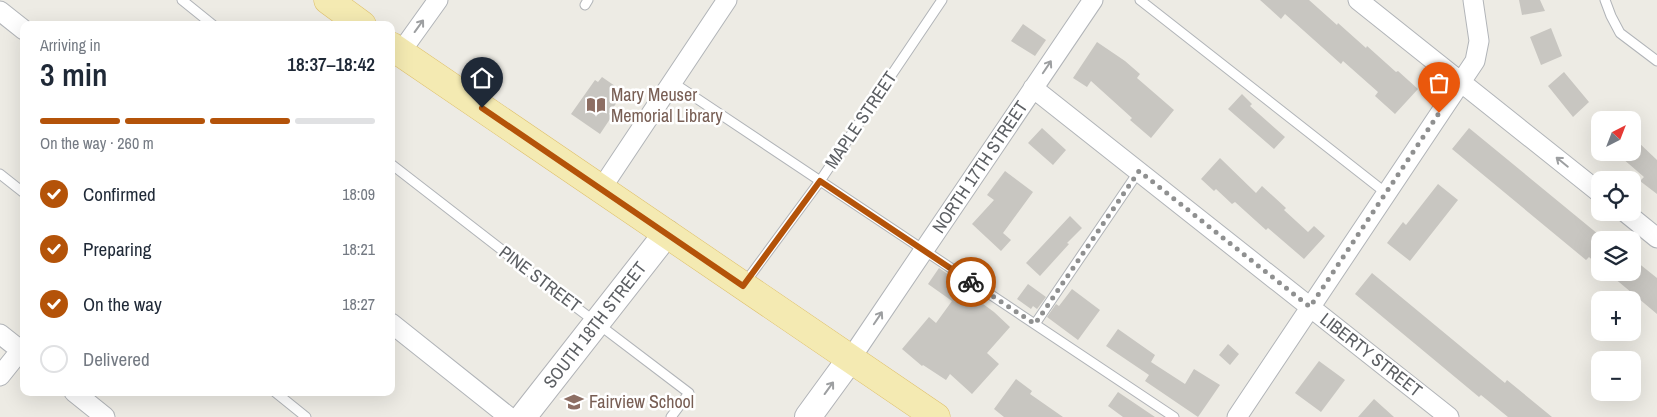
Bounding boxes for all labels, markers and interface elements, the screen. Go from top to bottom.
one-way arrow [414,19,424,33]
text: Arriving in [40,34,101,56]
text: 18:37–18:42 [287,51,375,77]
text: 3 min [40,53,108,96]
pin [461,57,503,108]
one-way arrow [1042,60,1052,74]
pin [1418,62,1460,113]
icon: home [468,64,496,92]
street label: MAPLE STREET [819,66,902,173]
icon: bag [1425,69,1453,97]
place label: Mary Meuser Memorial Library [611,82,723,128]
library icon: Mary Meuser Memorial Library [585,94,607,116]
street label: NORTH 17TH STREET [926,96,1033,238]
north arrow [1591,111,1641,161]
map controls [1591,111,1641,401]
text: On the way · 260 m [40,132,154,154]
one-way arrow [1556,157,1569,168]
button: locate [1591,171,1641,221]
icon: check [40,180,68,208]
text: Confirmed [83,181,156,207]
text: 18:09 [342,183,375,205]
button: layers [1591,231,1641,281]
icon: check [40,235,68,263]
text: Preparing [83,236,151,262]
text: 18:21 [342,238,375,260]
street label: PINE STREET [494,239,586,318]
street label: SOUTH 18TH STREET [537,256,652,393]
courier [946,257,996,307]
icon: bike [957,268,985,296]
icon: check [40,290,68,318]
text: On the way [83,291,162,317]
button: + [1591,291,1641,341]
text: 18:27 [342,293,375,315]
street label: LIBERTY STREET [1315,307,1428,402]
one-way arrow [873,311,883,325]
text: Delivered [83,346,150,372]
button: − [1591,351,1641,401]
one-way arrow [824,381,834,395]
place label: Fairview School [589,389,694,414]
school or university icon: Fairview School [563,391,585,413]

